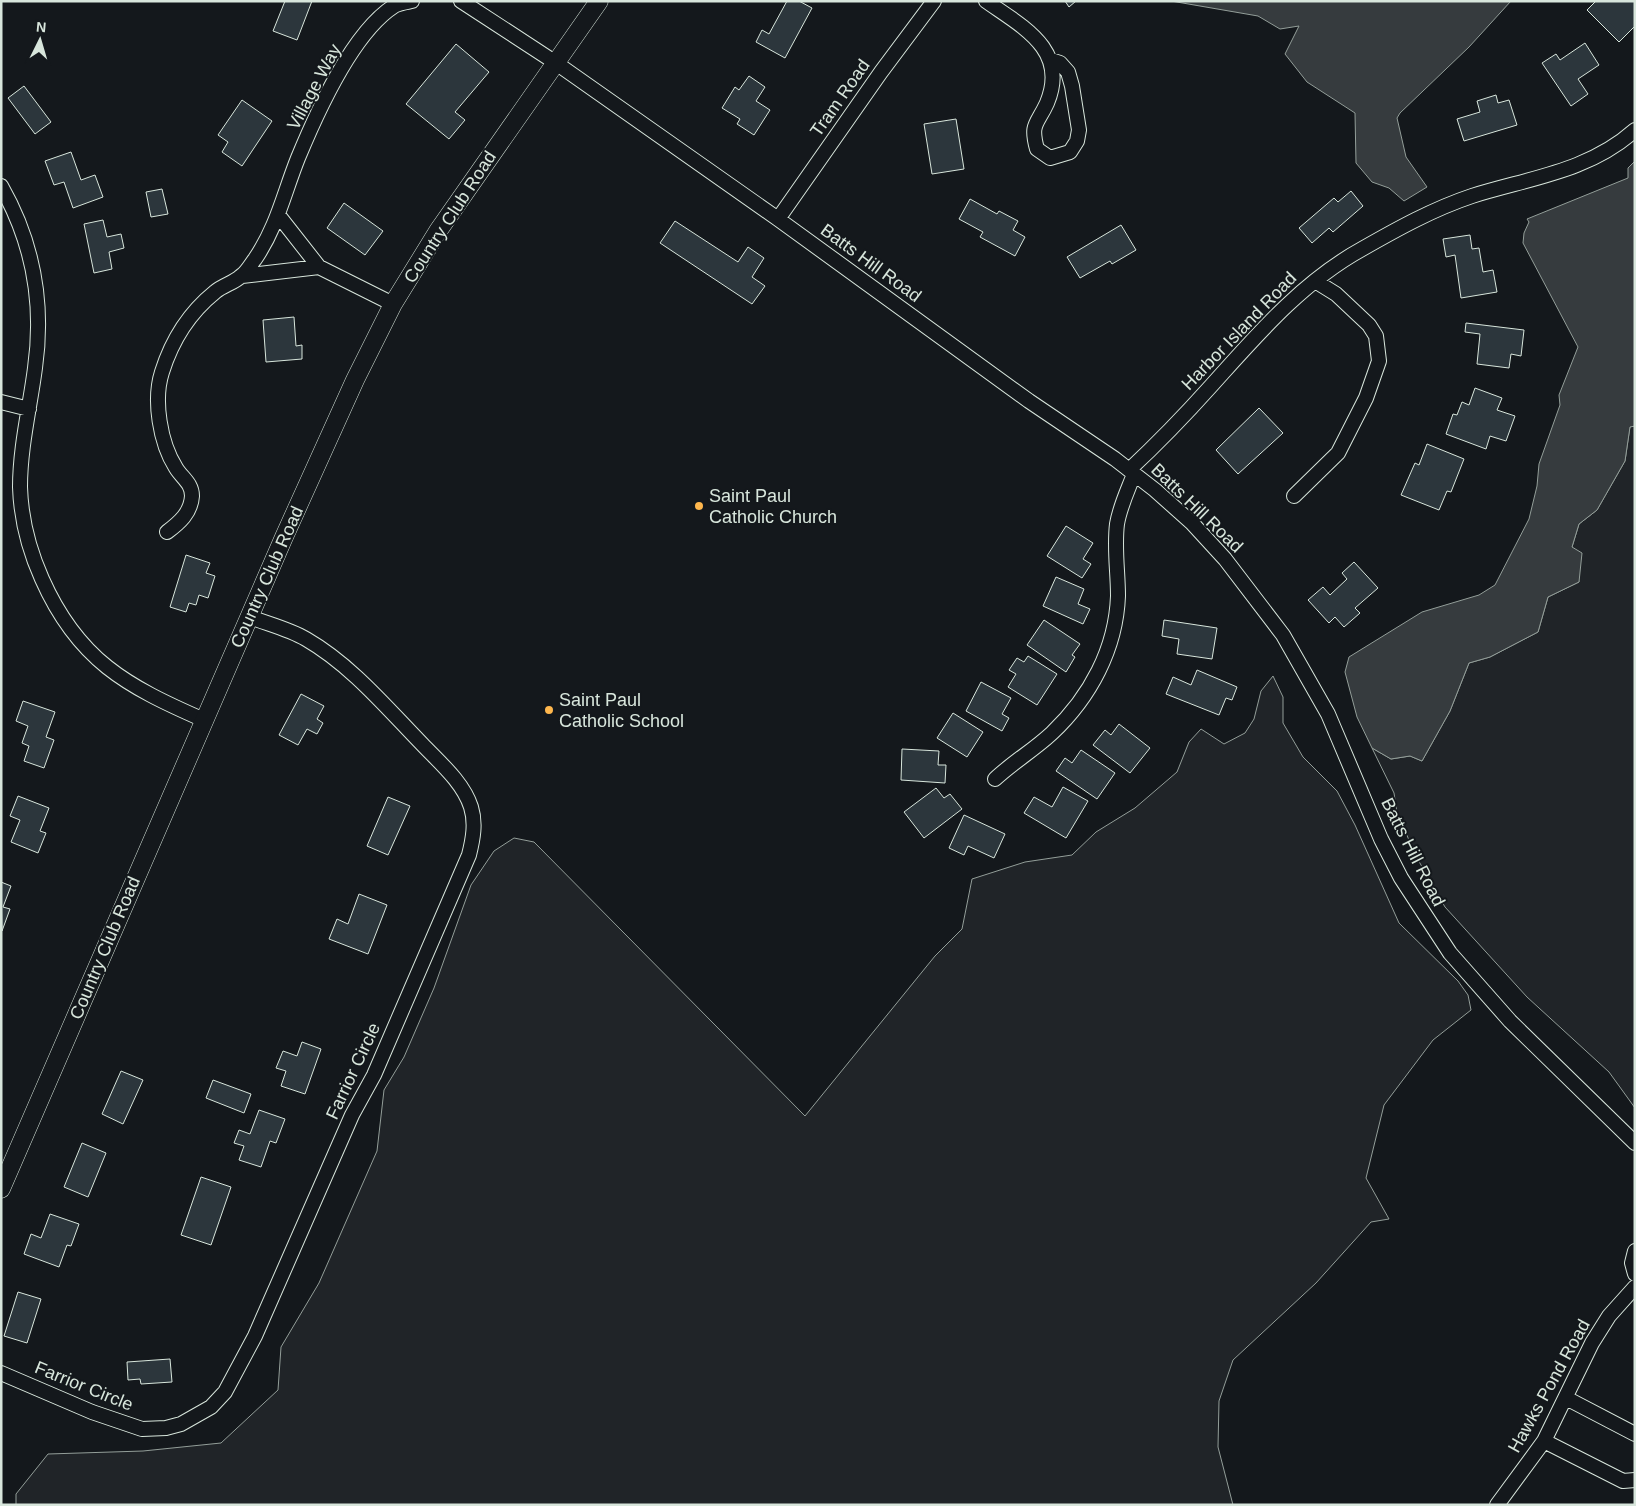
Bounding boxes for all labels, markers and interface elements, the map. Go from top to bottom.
north arrow [15,15,65,65]
text: N [35,19,47,35]
street label: Village Way [283,41,345,133]
street label: Tram Road [806,56,874,140]
street label: Country Club Road [400,147,500,287]
street label: Batts Hill Road [817,220,925,306]
street label: Harbor Island Road [1178,268,1300,394]
street label: Batts Hill Road [1147,459,1247,557]
place label: Saint Paul Catholic Church [709,486,837,527]
marker: Saint Paul Catholic Church [693,500,705,512]
street label: Country Club Road [227,503,307,651]
place label: Saint Paul Catholic School [559,690,684,731]
marker: Saint Paul Catholic School [543,704,555,716]
street label: Batts Hill Road [1377,794,1449,910]
street label: Country Club Road [66,874,144,1022]
street label: Farrior Circle [322,1020,384,1122]
street label: Hawks Pond Road [1504,1316,1594,1456]
street label: Farrior Circle [32,1357,136,1415]

